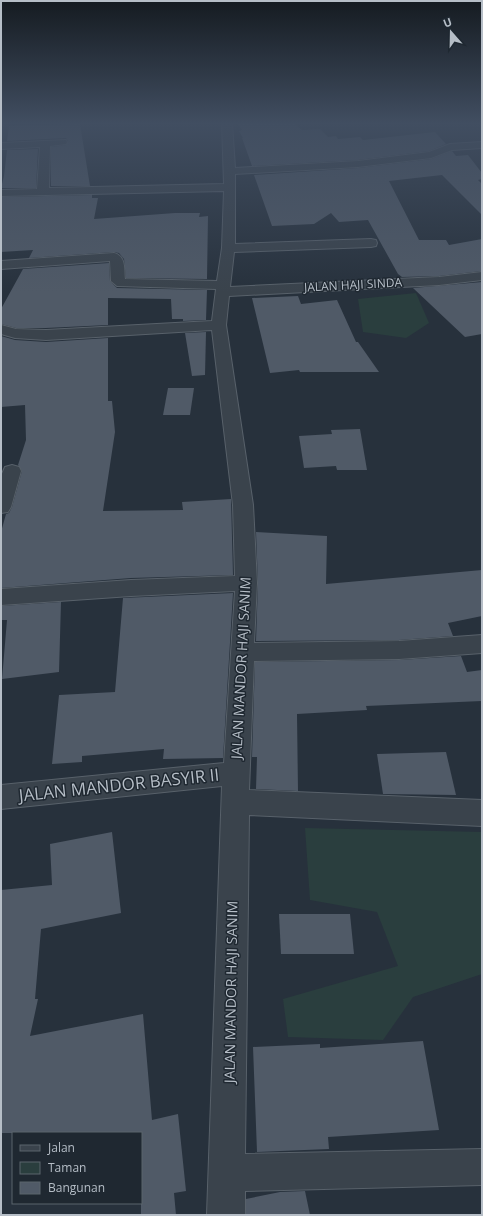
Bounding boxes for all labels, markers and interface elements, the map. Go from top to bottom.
north arrow [431,12,471,52]
text: U [441,14,454,31]
street label: JALAN HAJI SINDA [302,273,403,296]
street label: JALAN MANDOR HAJI SANIM [226,576,255,762]
street label: JALAN MANDOR BASYIR II [16,763,220,807]
street label: JALAN MANDOR HAJI SANIM [219,901,242,1085]
legend [12,1132,142,1204]
text: Jalan [47,1139,75,1156]
text: Taman [48,1159,86,1176]
text: Bangunan [48,1179,105,1196]

